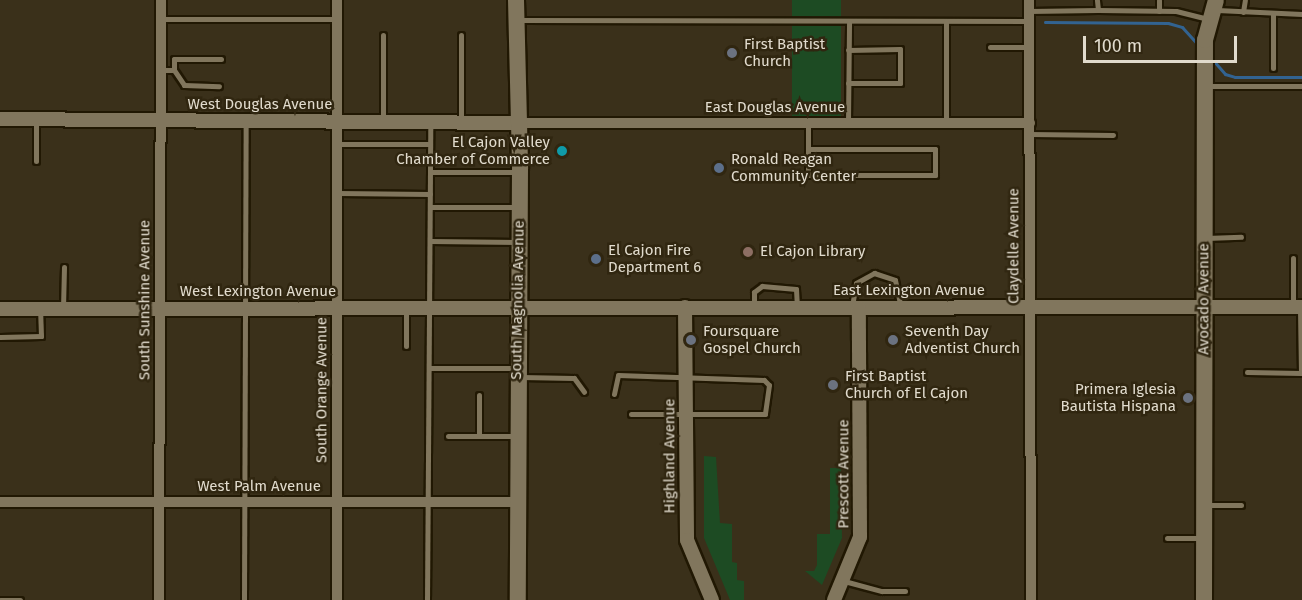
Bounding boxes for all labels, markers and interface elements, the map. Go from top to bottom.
scale bar [1086,24,1240,62]
place label: First Baptist Church [744,35,825,70]
text: 100 m [1094,35,1142,57]
marker: First Baptist Church [725,46,739,60]
street label: West Douglas Avenue [188,96,332,114]
street label: East Douglas Avenue [705,99,845,117]
place label: El Cajon Valley Chamber of Commerce [396,133,550,168]
marker: El Cajon Valley Chamber of Commerce [555,144,569,158]
place label: Ronald Reagan Community Center [731,150,856,185]
marker: Ronald Reagan Community Center [712,161,726,175]
street label: Claydelle Avenue [1005,188,1023,304]
street label: South Sunshine Avenue [136,220,154,380]
street label: South Magnolia Avenue [508,220,528,380]
place label: El Cajon Fire Department 6 [608,241,701,276]
place label: El Cajon Library [760,243,865,261]
street label: Avocado Avenue [1195,243,1213,355]
marker: El Cajon Library [741,245,755,259]
marker: El Cajon Fire Department 6 [589,252,603,266]
street label: East Lexington Avenue [833,282,985,300]
street label: West Lexington Avenue [180,283,336,301]
street label: South Orange Avenue [313,317,331,463]
place label: Foursquare Gospel Church [703,322,801,357]
place label: Seventh Day Adventist Church [905,322,1020,357]
marker: Foursquare Gospel Church [684,333,698,347]
marker: Seventh Day Adventist Church [886,333,900,347]
place label: First Baptist Church of El Cajon [845,367,968,402]
marker: First Baptist Church of El Cajon [826,378,840,392]
place label: Primera Iglesia Bautista Hispana [1061,380,1176,415]
marker: Primera Iglesia Bautista Hispana [1181,391,1195,405]
street label: Highland Avenue [661,398,679,514]
street label: Prescott Avenue [835,419,853,529]
street label: West Palm Avenue [197,478,321,496]

